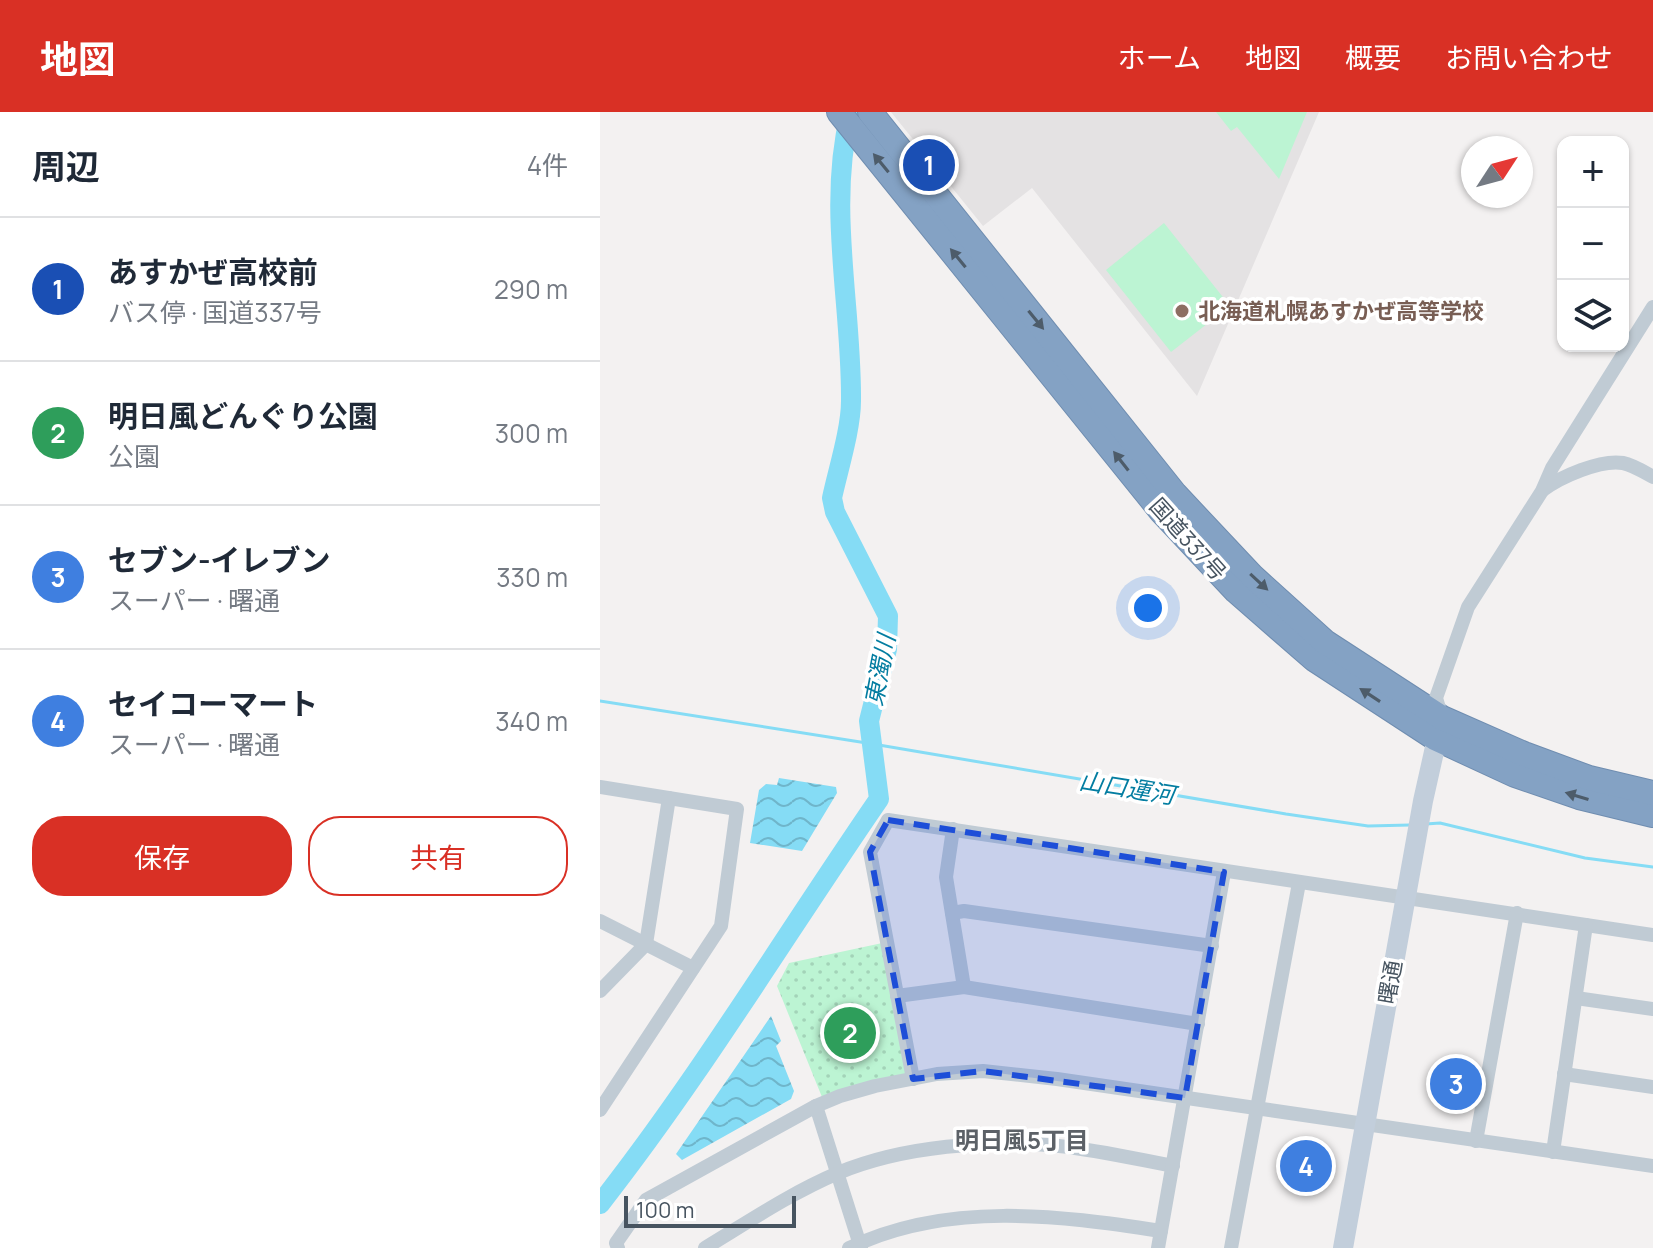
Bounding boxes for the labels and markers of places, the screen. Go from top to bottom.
pin: 1 [903,135,955,195]
place label: 北海道札幌あすかぜ高等学校 [1198,296,1484,326]
marker: 北海道札幌あすかぜ高等学校 [1173,302,1191,320]
pin: 2 [824,1003,876,1063]
pin: 3 [1430,1054,1482,1114]
pin: 4 [1280,1136,1332,1196]

